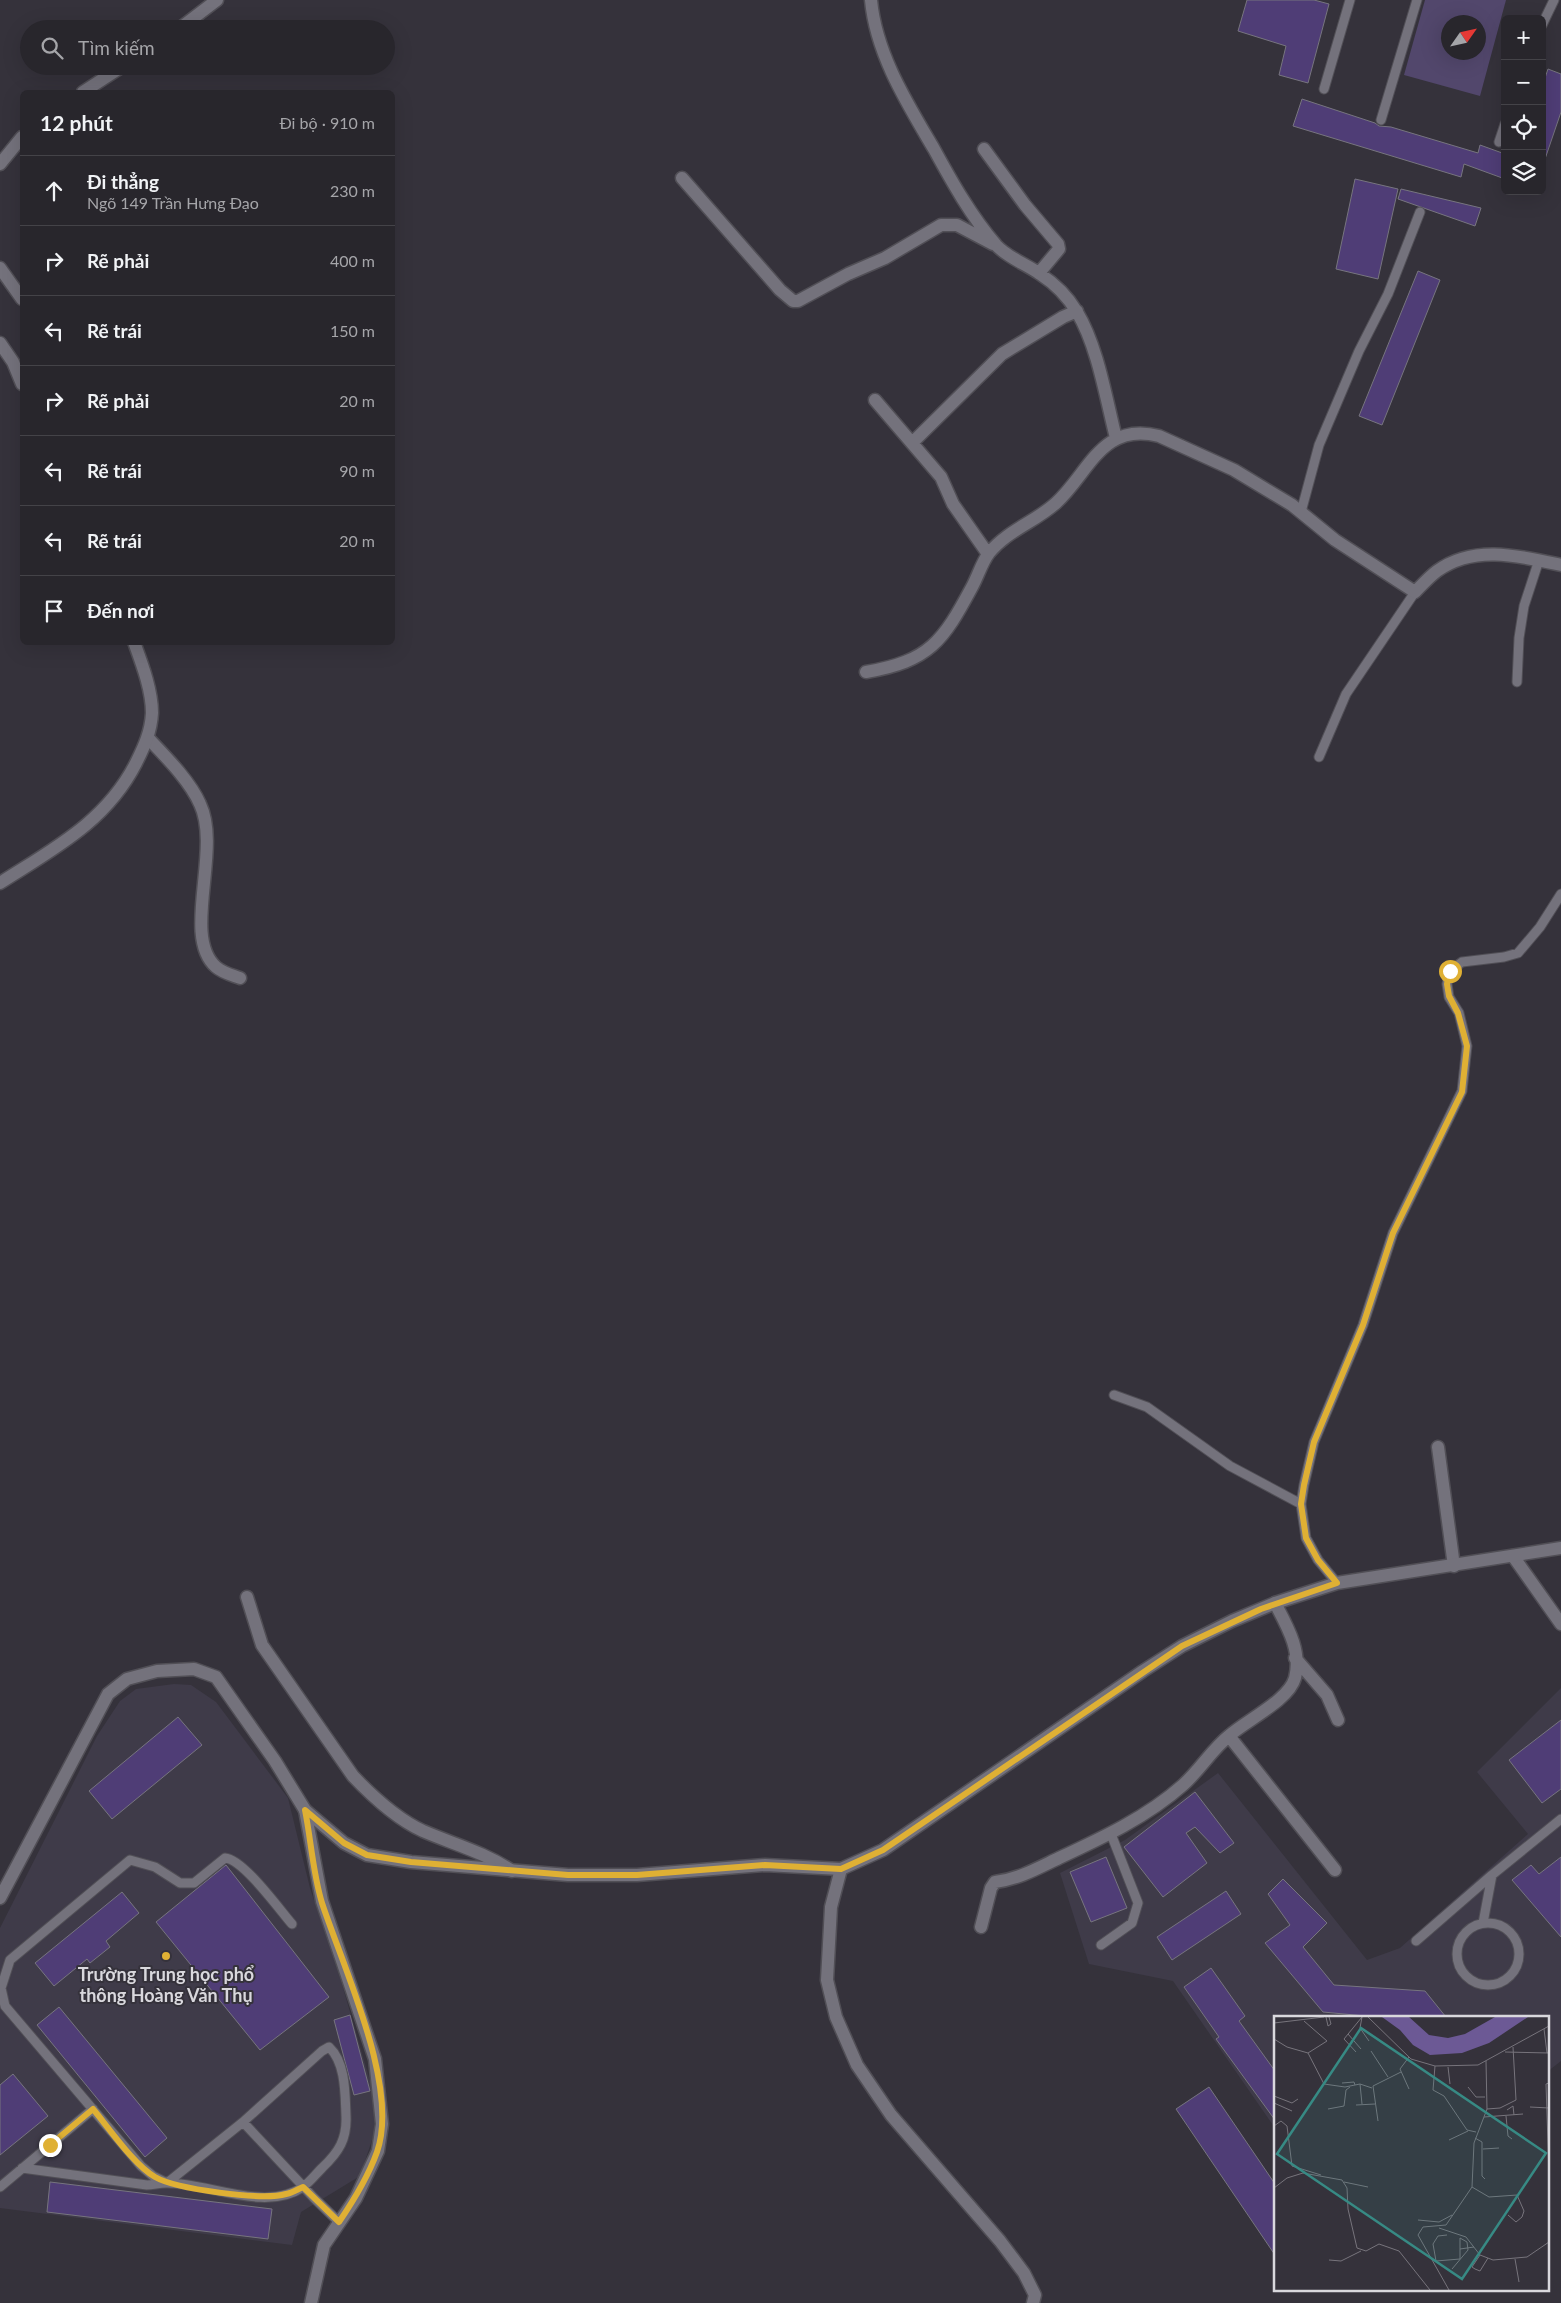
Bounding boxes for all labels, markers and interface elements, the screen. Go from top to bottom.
north arrow [1441,15,1486,60]
map controls [1501,15,1546,195]
button: + [1501,15,1546,60]
search box [20,20,395,75]
icon: search [38,34,66,62]
text: Tìm kiếm [78,36,155,59]
button: − [1501,60,1546,105]
button: locate [1501,105,1546,150]
text: 12 phút [40,110,113,135]
text: Đi bộ · 910 m [279,113,375,132]
button: layers [1501,150,1546,195]
text: Đi thẳng [87,170,159,193]
icon: ahead [40,177,68,205]
text: 230 m [330,181,375,200]
text: Ngõ 149 Trần Hưng Đạo [87,193,259,212]
icon: right [40,247,68,275]
text: Rẽ phải [87,249,149,272]
text: 400 m [330,251,375,270]
icon: left [40,317,68,345]
text: Rẽ trái [87,319,142,342]
text: 150 m [330,321,375,340]
icon: right [40,387,68,415]
text: Rẽ phải [87,389,149,412]
text: 20 m [339,391,375,410]
icon: left [40,457,68,485]
text: Rẽ trái [87,459,142,482]
text: 90 m [339,461,375,480]
icon: left [40,527,68,555]
text: Rẽ trái [87,529,142,552]
text: 20 m [339,531,375,550]
icon: arrive [40,597,68,625]
text: Đến nơi [87,599,154,622]
route start [1439,960,1462,983]
marker: Trường Trung học phổ thông Hoàng Văn Thụ [160,1950,172,1962]
place label: Trường Trung học phổ thông Hoàng Văn Thụ [78,1963,254,2006]
inset map [1274,2016,1548,2290]
route end [39,2134,62,2157]

